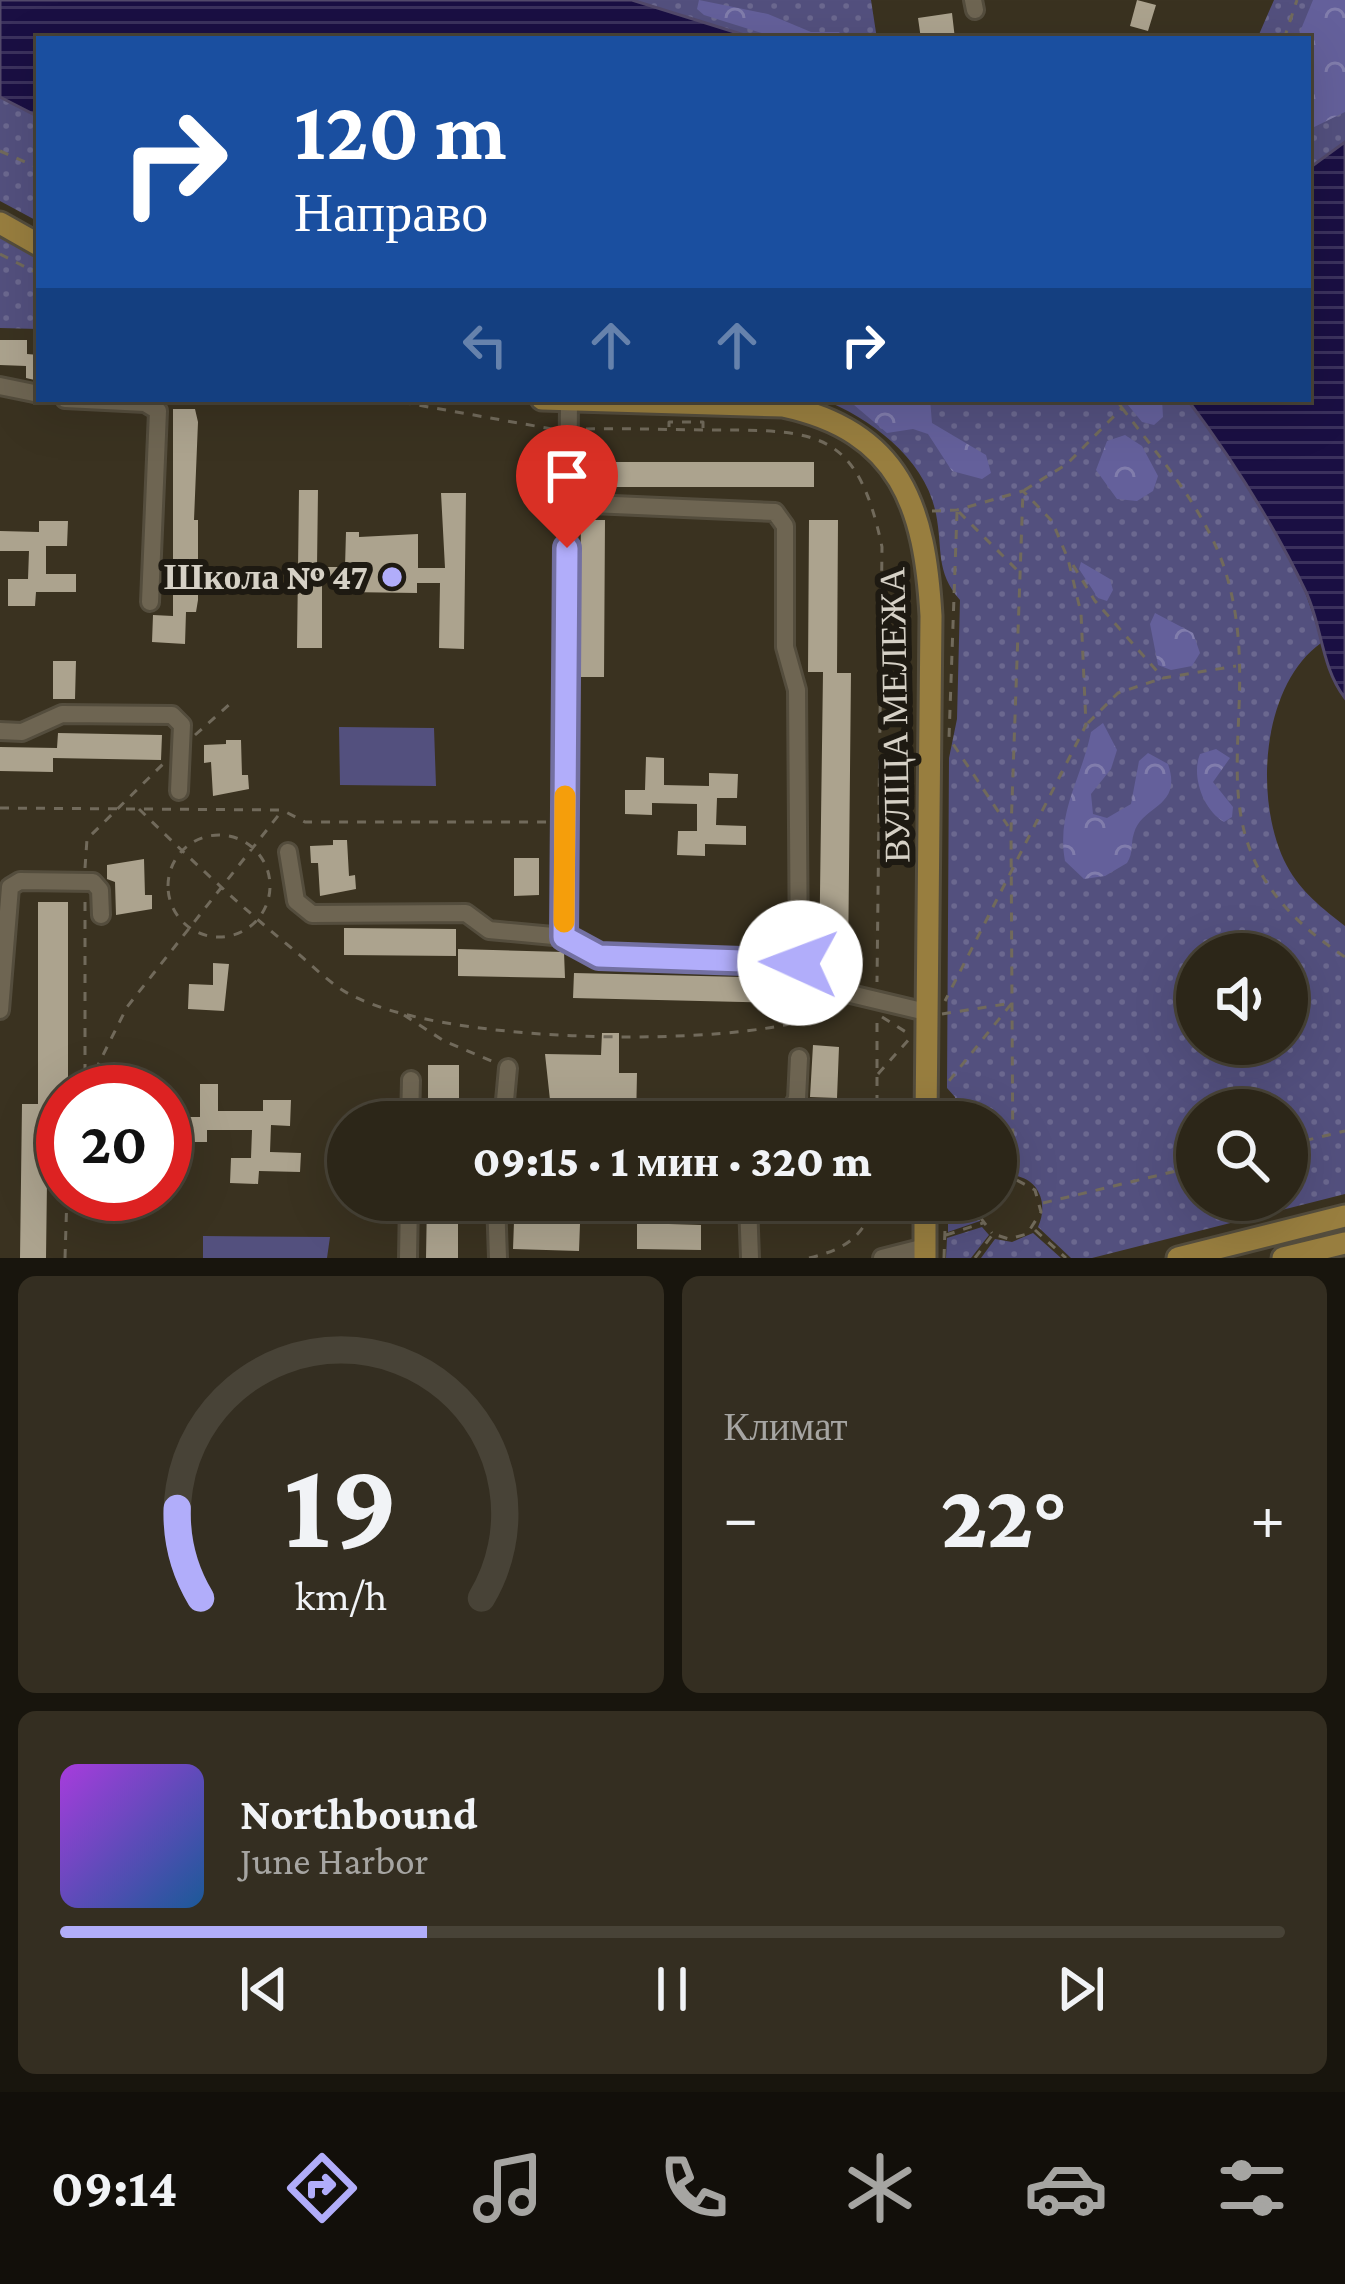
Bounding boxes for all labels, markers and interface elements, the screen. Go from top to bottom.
icon: right [96,84,252,240]
text: 120 m [294,84,507,177]
text: Направо [294,183,488,243]
icon: left [452,312,518,378]
icon: ahead [578,312,644,378]
icon: ahead [704,312,770,378]
icon: right [830,312,896,378]
pin [516,425,618,548]
icon: arrive [534,443,600,509]
place label: Школа № 47 [164,557,368,597]
marker: Школа № 47 [379,564,405,590]
street label: ВУЛІЦА МЕЛЕЖА [872,567,918,863]
position arrow [737,900,863,1026]
map controls [1176,933,1308,1221]
button: sound [1176,933,1308,1065]
speed limit sign: 20 [36,1065,192,1221]
button: search [1176,1089,1308,1221]
text: 09:15 · 1 мин · 320 m [473,1136,871,1186]
text: Климат [724,1405,848,1448]
text: 19 [283,1435,398,1574]
text: 22° [941,1466,1068,1566]
text: − [724,1480,758,1553]
text: + [1250,1480,1285,1553]
text: km/h [295,1571,387,1618]
text: Northbound [240,1789,478,1839]
text: June Harbor [240,1839,428,1882]
icon: previous [231,1956,297,2022]
icon: pause [639,1956,705,2022]
icon: next [1048,1956,1114,2022]
icon: directions [280,2146,364,2230]
icon: music [466,2146,550,2230]
icon: phone [652,2146,736,2230]
icon: climate [838,2146,922,2230]
icon: car [1024,2146,1108,2230]
icon: filters [1210,2146,1294,2230]
text: 09:14 [51,2158,178,2218]

